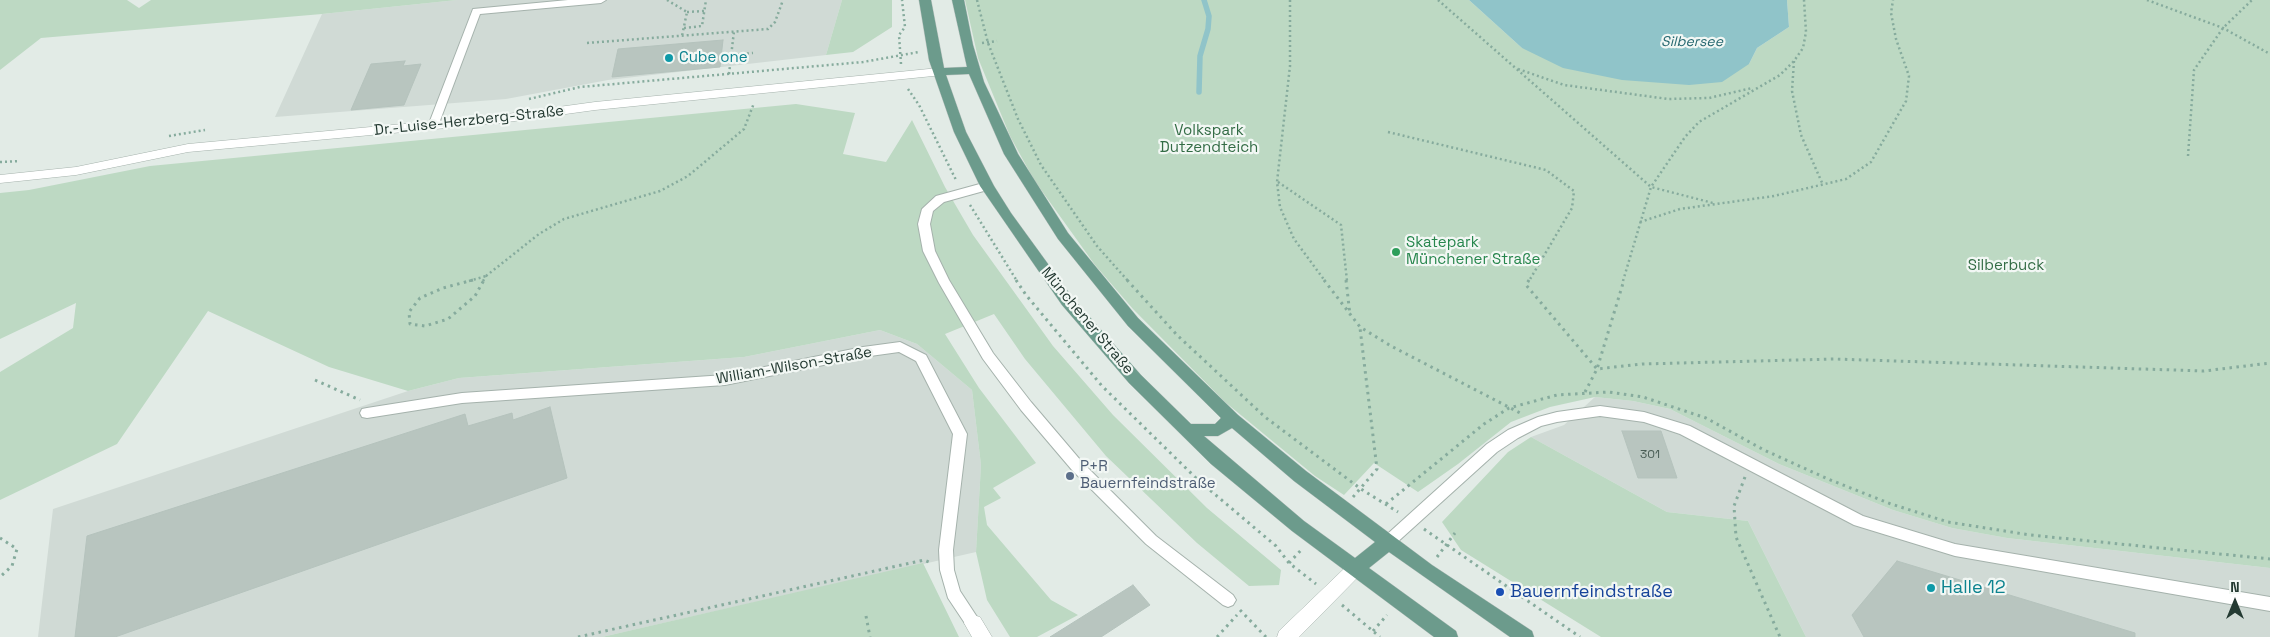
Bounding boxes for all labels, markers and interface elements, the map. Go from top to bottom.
water label: Silbersee [1661,34,1723,50]
place label: Cube one [679,49,748,67]
marker: Cube one [663,52,675,64]
street label: Dr.-Luise-Herzberg-Straße [373,102,565,140]
park label: Volkspark Dutzendteich [1160,122,1258,157]
place label: Skatepark Münchener Straße [1406,234,1540,269]
marker: Skatepark Münchener Straße [1390,246,1402,258]
park label: Silberbuck [1968,257,2044,275]
street label: Münchener Straße [1037,264,1137,378]
street label: William-Wilson-Straße [715,343,873,389]
house number: 301 [1640,448,1660,462]
place label: P+R Bauernfeindstraße [1080,458,1216,493]
marker: P+R Bauernfeindstraße [1064,470,1076,482]
place label: Halle 12 [1941,577,2006,599]
north arrow [2210,577,2260,627]
text: N [2230,578,2240,596]
place label: Bauernfeindstraße [1510,581,1673,603]
marker: Halle 12 [1925,582,1937,594]
marker: Bauernfeindstraße [1494,586,1506,598]

